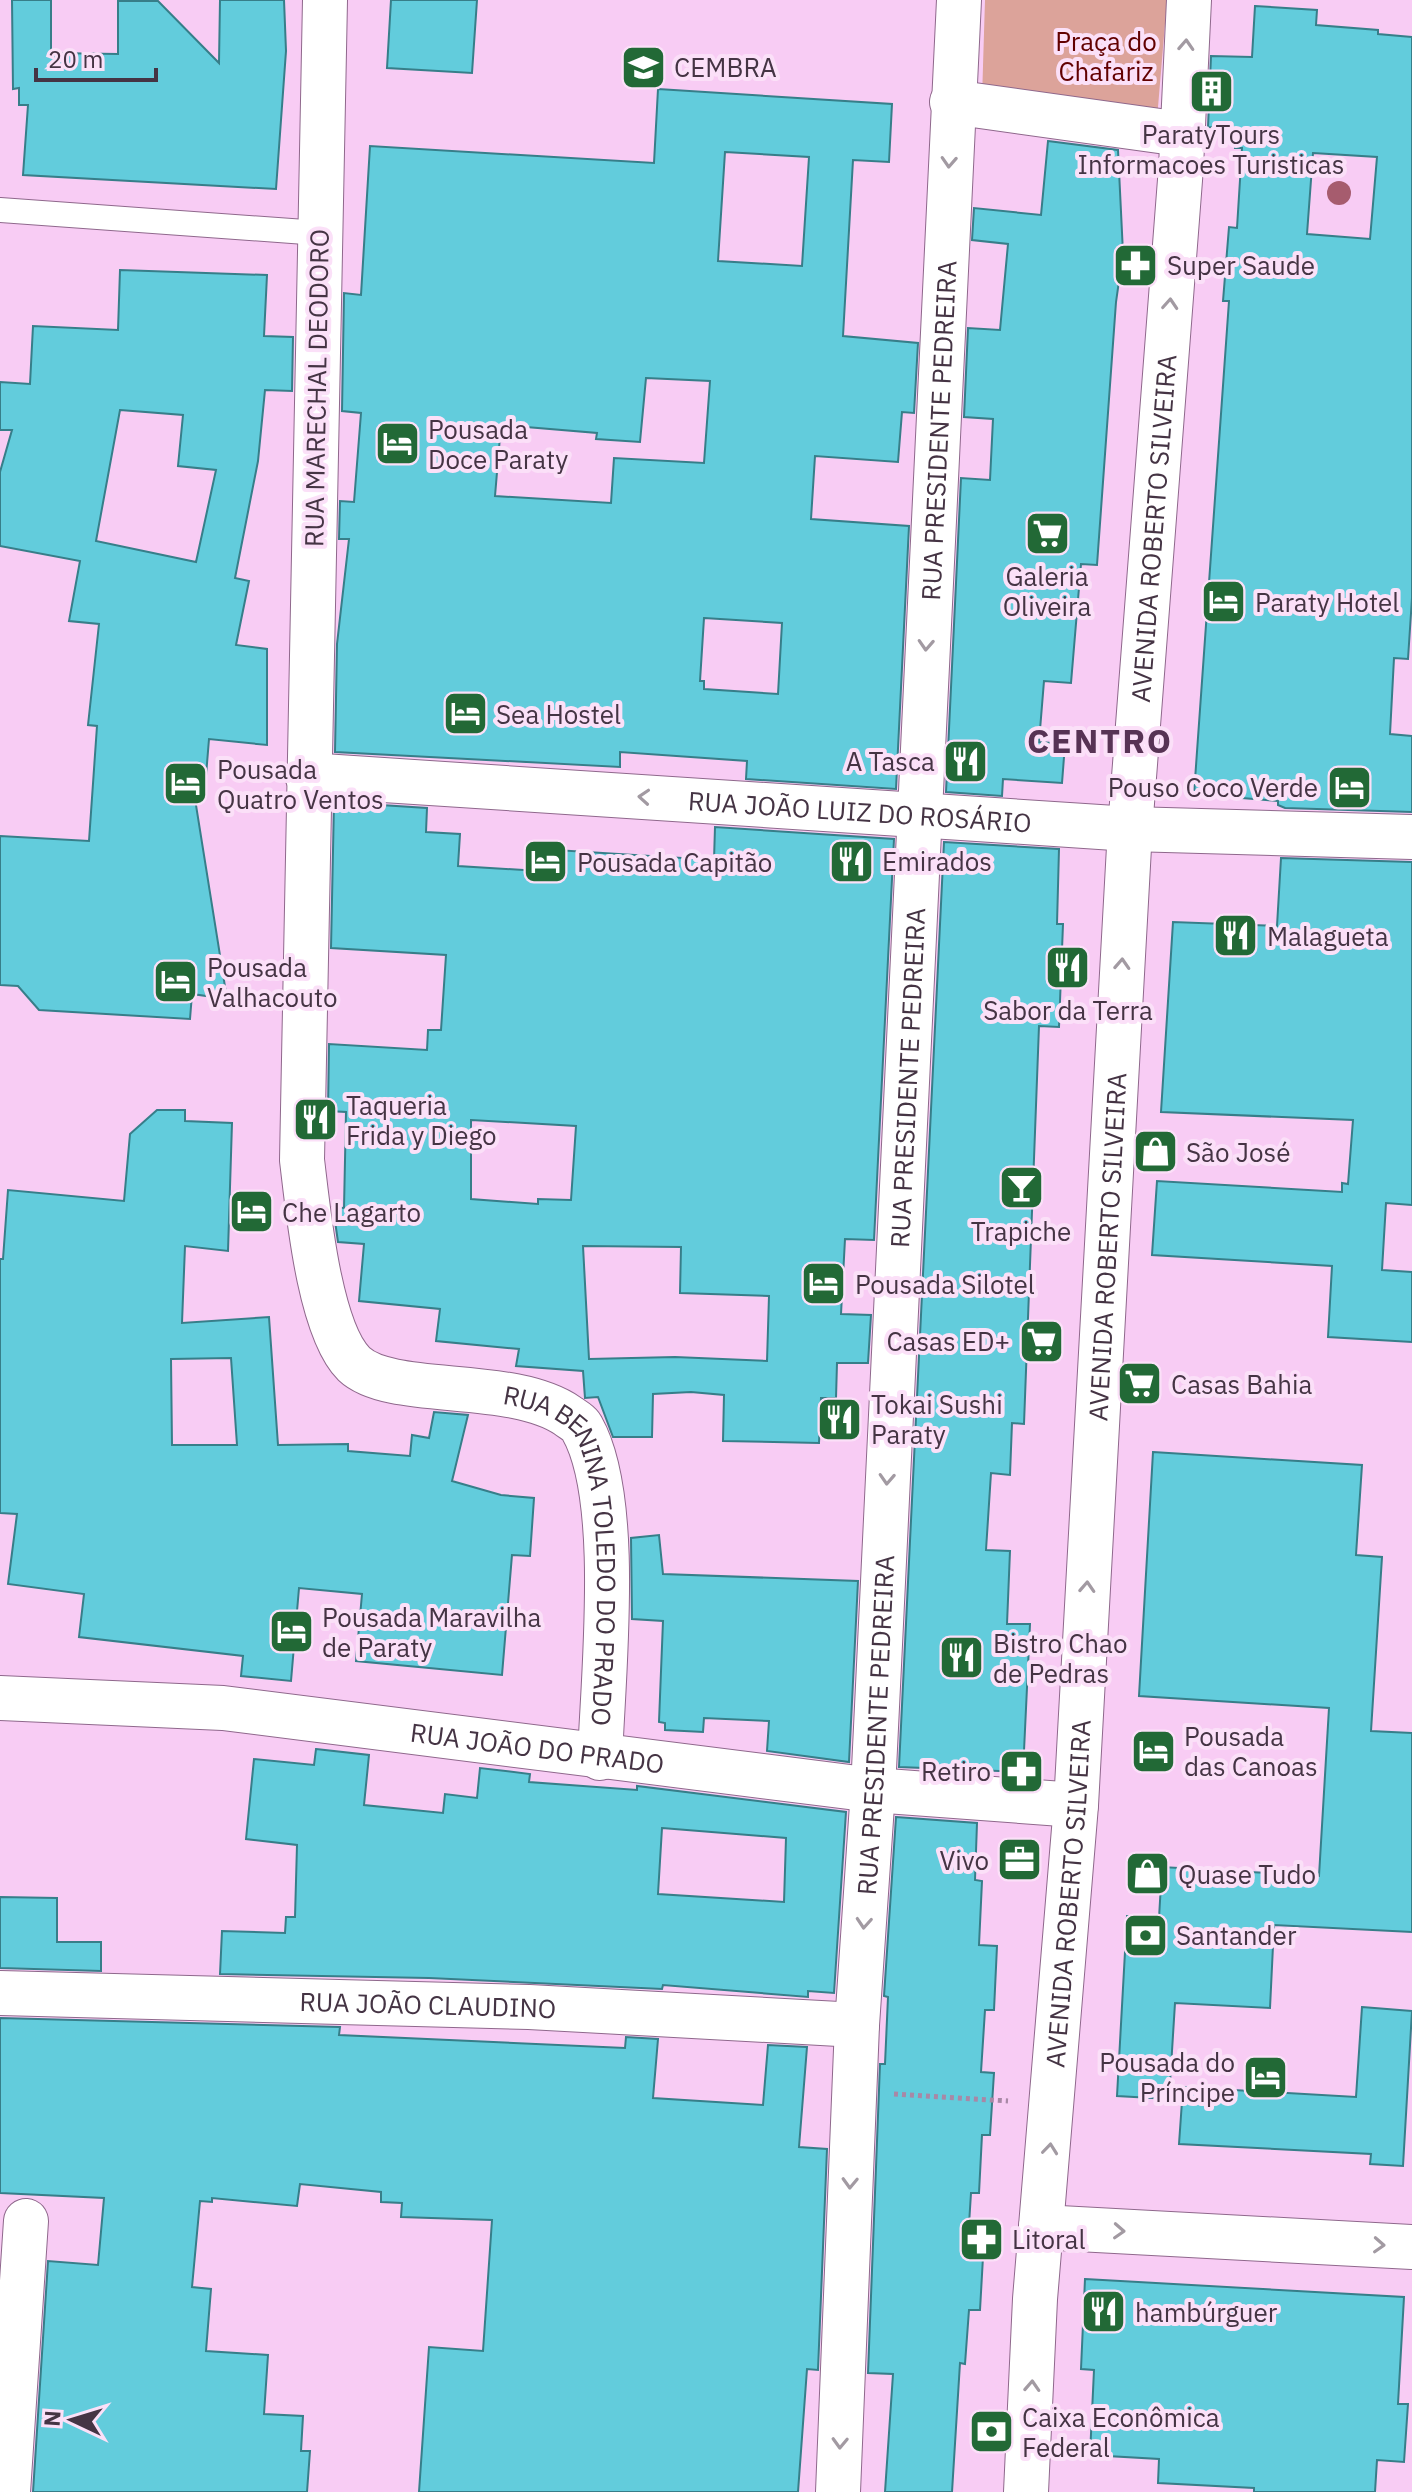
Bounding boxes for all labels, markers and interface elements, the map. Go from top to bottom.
park label: Praça do Chafariz [1055,24,1157,88]
scale bar [36,32,156,82]
one-way arrow [1177,38,1194,51]
text: 20 m [48,43,103,75]
school or university icon: CEMBRA [619,43,667,91]
place label: CEMBRA [674,50,777,84]
building icon: ParatyTours Informacoes Turisticas [1187,67,1235,115]
place label: ParatyTours Informacoes Turisticas [1078,117,1344,181]
one-way arrow [941,156,958,169]
street label: RUA MARECHAL DEODORO [296,229,336,547]
pharmacy icon: Super Saude [1112,241,1160,289]
place label: Super Saude [1167,248,1315,282]
street label: RUA PRESIDENTE PEDREIRA [913,259,963,601]
one-way arrow [1161,297,1178,310]
street label: AVENIDA ROBERTO SILVEIRA [1123,353,1184,704]
place label: Pousada Doce Paraty [428,412,568,476]
hotel icon: Pousada Doce Paraty [373,420,421,468]
supermarket icon: Galeria Oliveira [1023,509,1071,557]
place label: Galeria Oliveira [1003,559,1091,623]
hotel icon: Paraty Hotel [1200,578,1248,626]
place label: Paraty Hotel [1255,585,1399,619]
one-way arrow [918,639,935,652]
hotel icon: Sea Hostel [441,690,489,738]
place label: Sea Hostel [496,697,621,731]
district label: CENTRO [1027,718,1173,762]
restaurant icon: A Tasca [942,737,990,785]
place label: A Tasca [846,744,935,778]
place label: Pousada Quatro Ventos [217,752,384,816]
hotel icon: Pousada Quatro Ventos [162,760,210,808]
hotel icon: Pouso Coco Verde [1325,763,1373,811]
place label: Pouso Coco Verde [1108,770,1318,804]
street label: RUA JOÃO LUIZ DO ROSÁRIO [687,783,1033,840]
one-way arrow [638,789,651,806]
restaurant icon: Emirados [827,837,875,885]
hotel icon: Pousada Capitão [522,838,570,886]
place label: Emirados [882,844,992,878]
place label: Pousada Capitão [577,845,772,879]
street label: RUA PRESIDENTE PEDREIRA [882,906,932,1249]
restaurant icon: Malagueta [1212,912,1260,960]
place label: Malagueta [1267,919,1389,953]
restaurant icon: Sabor da Terra [1044,943,1092,991]
place label: Pousada Valhacouto [207,950,338,1014]
one-way arrow [1114,957,1131,970]
hotel icon: Pousada Valhacouto [152,958,200,1006]
place label: Sabor da Terra [983,993,1153,1027]
street label: AVENIDA ROBERTO SILVEIRA [1080,1071,1134,1422]
place label: Taqueria Frida y Diego [346,1088,497,1152]
restaurant icon: Taqueria Frida y Diego [291,1096,339,1144]
shop icon: São José [1131,1128,1179,1176]
place label: São José [1186,1135,1290,1169]
bar icon: Trapiche [997,1164,1045,1212]
hotel icon: Che Lagarto [227,1188,275,1236]
place label: Che Lagarto [282,1195,421,1229]
place label: Trapiche [971,1214,1071,1248]
hotel icon: Pousada Silotel [800,1260,848,1308]
place label: Pousada Silotel [855,1267,1035,1301]
supermarket icon: Casas ED+ [1017,1317,1065,1365]
place label: Casas ED+ [886,1324,1010,1358]
supermarket icon: Casas Bahia [1116,1360,1164,1408]
place label: Casas Bahia [1171,1367,1313,1401]
street label: RUA BENINA TOLEDO DO PRADO [501,1377,624,1727]
place label: Tokai Sushi Paraty [871,1387,1003,1451]
restaurant icon: Tokai Sushi Paraty [816,1395,864,1443]
one-way arrow [879,1473,896,1486]
street label: RUA PRESIDENTE PEDREIRA [849,1554,901,1896]
one-way arrow [1079,1580,1096,1593]
place label: Pousada Maravilha de Paraty [322,1600,541,1664]
hotel icon: Pousada Maravilha de Paraty [267,1608,315,1656]
place label: Bistro Chao de Pedras [993,1626,1128,1690]
restaurant icon: Bistro Chao de Pedras [938,1634,986,1682]
street label: RUA JOÃO DO PRADO [408,1715,666,1781]
street label: AVENIDA ROBERTO SILVEIRA [1037,1718,1098,2069]
place label: Pousada das Canoas [1184,1719,1318,1783]
hotel icon: Pousada das Canoas [1129,1727,1177,1775]
pharmacy icon: Retiro [998,1747,1046,1795]
place label: Retiro [921,1754,991,1788]
office icon: Vivo [996,1836,1044,1884]
place label: Vivo [940,1843,989,1877]
shop icon: Quase Tudo [1123,1850,1171,1898]
place label: Quase Tudo [1178,1857,1316,1891]
bank icon: Santander [1121,1911,1169,1959]
one-way arrow [856,1917,873,1930]
place label: Santander [1176,1918,1297,1952]
street label: RUA JOÃO CLAUDINO [299,1984,557,2025]
place label: Pousada do Príncipe [1099,2045,1235,2109]
hotel icon: Pousada do Príncipe [1242,2053,1290,2101]
one-way arrow [1042,2142,1059,2155]
one-way arrow [842,2177,859,2190]
pharmacy icon: Litoral [957,2215,1005,2263]
place label: Litoral [1012,2222,1086,2256]
one-way arrow [1113,2222,1126,2239]
one-way arrow [1373,2236,1386,2253]
restaurant icon: hambúrguer [1080,2288,1128,2336]
place label: hambúrguer [1135,2295,1278,2329]
one-way arrow [1023,2379,1040,2392]
north arrow [32,2380,112,2460]
place label: Caixa Econômica Federal [1022,2400,1220,2464]
bank icon: Caixa Econômica Federal [967,2408,1015,2456]
text: N [37,2410,67,2428]
one-way arrow [831,2437,848,2450]

